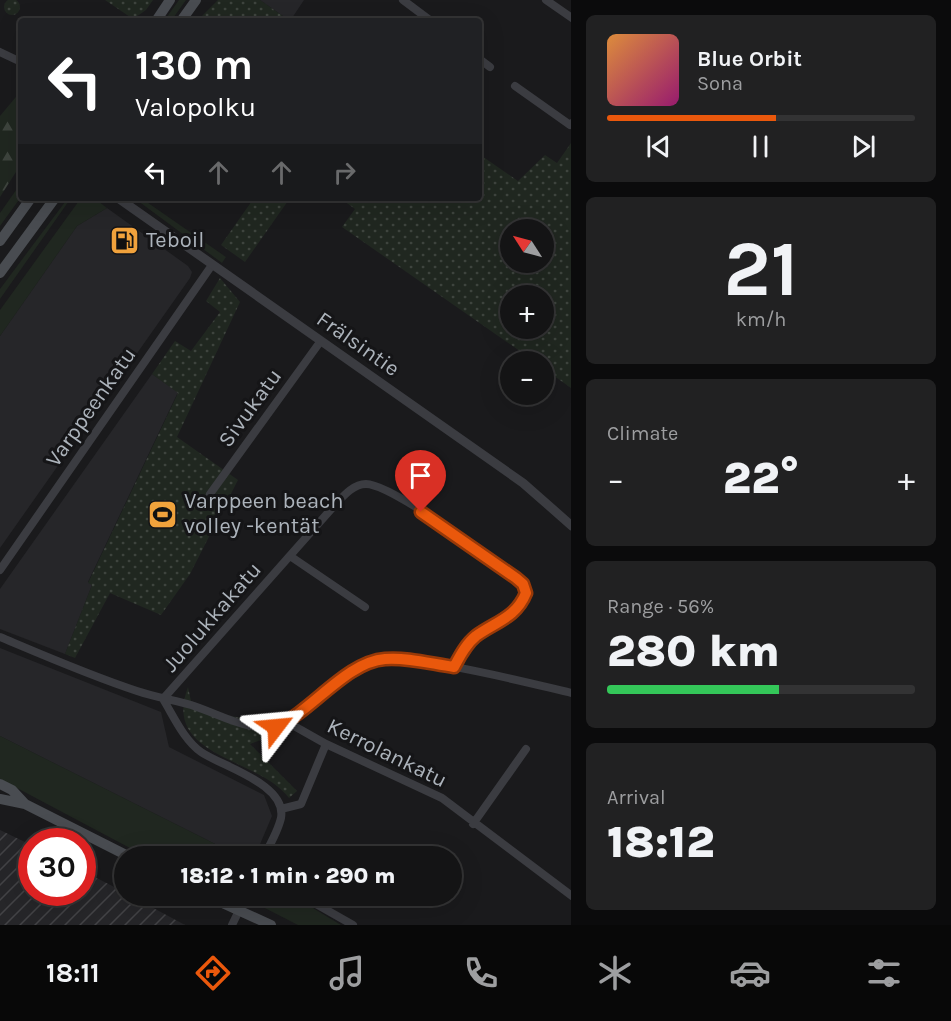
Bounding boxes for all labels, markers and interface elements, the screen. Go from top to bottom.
text: 130 m [135,40,253,90]
icon: left [36,42,114,120]
text: Blue Orbit [697,46,802,72]
text: Sona [697,72,743,95]
text: Valopolku [135,91,256,123]
icon: previous [642,130,675,163]
icon: pause [744,130,777,163]
icon: next [847,130,880,163]
icon: left [139,156,172,189]
icon: ahead [202,156,235,189]
icon: ahead [265,156,298,189]
icon: right [328,156,361,189]
north arrow [500,219,554,273]
map controls [500,219,554,405]
text: 21 [724,223,799,315]
fuel station icon: Teboil [109,224,141,256]
place label: Teboil [146,227,204,253]
button: + [500,285,554,339]
street label: Frälsintie [312,306,404,382]
text: km/h [736,308,786,331]
street label: Varppeenkatu [40,342,142,472]
button: − [500,351,554,405]
street label: Sivukatu [213,364,287,452]
text: Climate [607,422,678,445]
pin [395,450,446,512]
text: 22° [723,452,799,504]
icon: arrive [404,459,437,492]
text: − [607,460,624,498]
text: + [898,460,915,498]
place label: Varppeen beach volley -kentät [184,488,344,539]
sports icon: Varppeen beach volley -kentät [147,498,179,530]
street label: Juolukkakatu [157,557,267,677]
text: Range · 56% [607,595,714,618]
text: 280 km [607,625,780,677]
position arrow [244,695,308,759]
street label: Kerrolankatu [323,713,451,793]
text: Arrival [607,786,666,809]
text: 18:12 [607,816,715,868]
speed limit sign: 30 [18,828,96,906]
text: 18:12 · 1 min · 290 m [180,863,396,889]
icon: directions [192,952,234,994]
icon: music [326,952,368,994]
icon: phone [460,952,502,994]
icon: climate [594,952,636,994]
icon: car [729,952,771,994]
icon: filters [863,952,905,994]
text: 18:11 [46,957,100,989]

